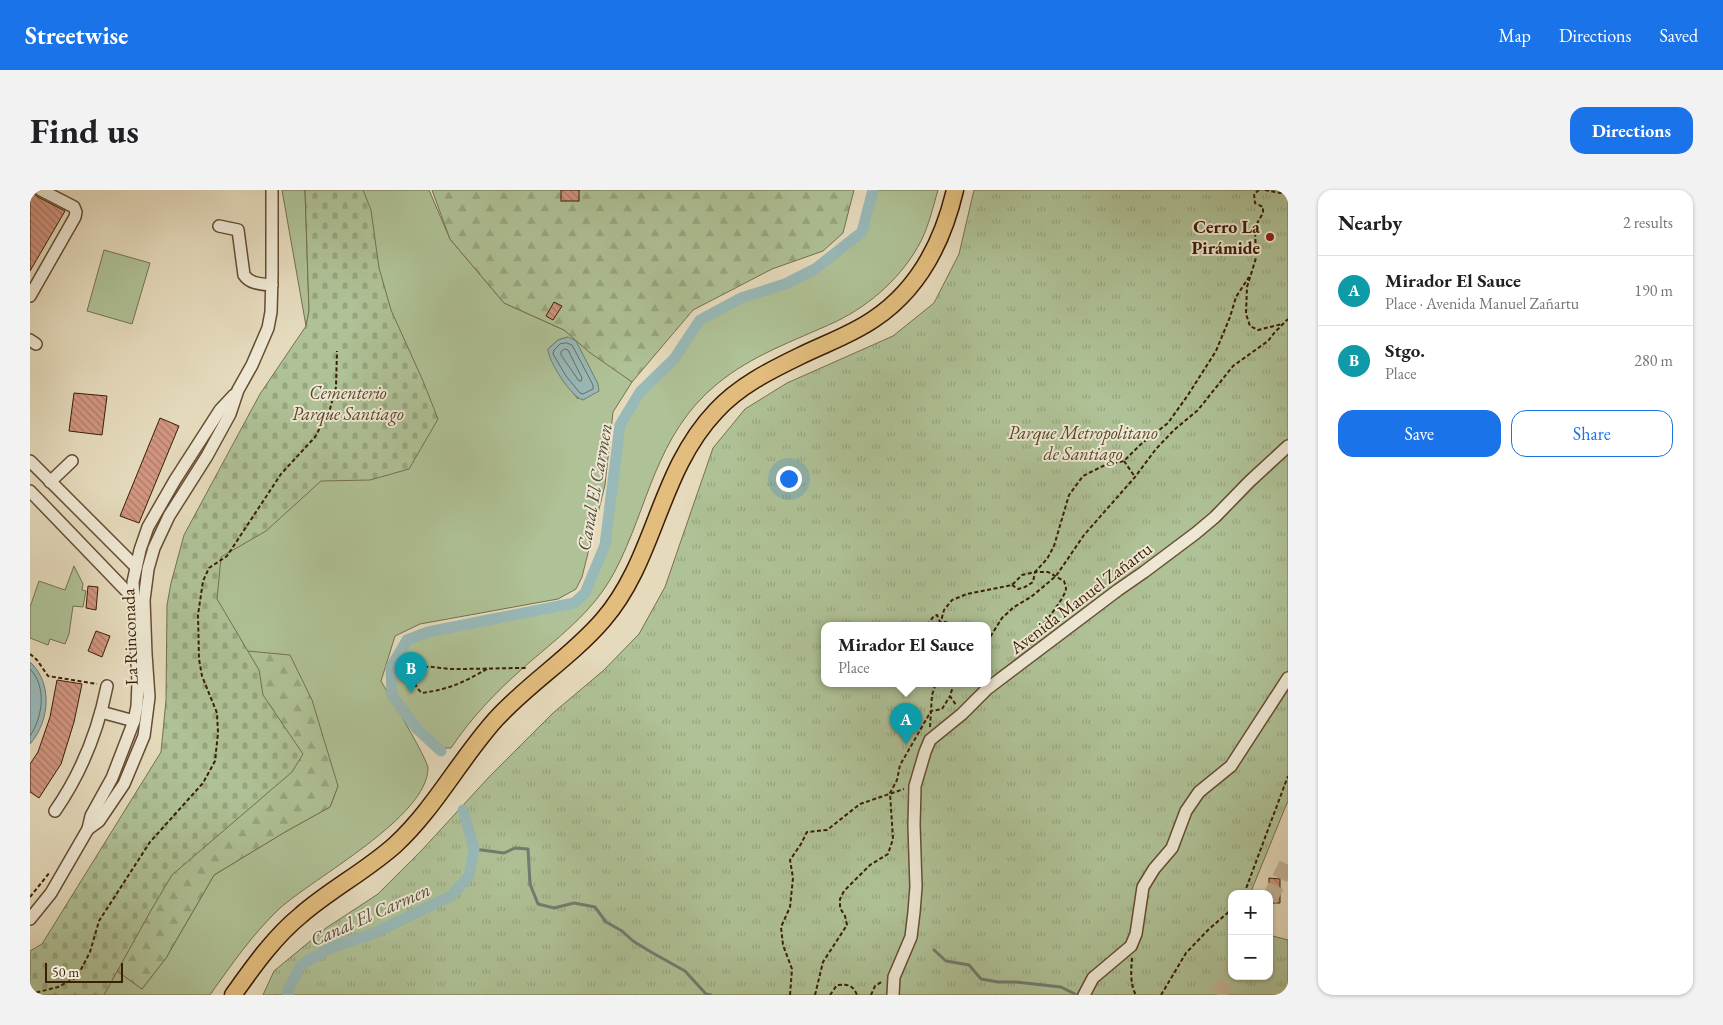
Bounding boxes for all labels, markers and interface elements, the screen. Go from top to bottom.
text: Streetwise [25,20,128,51]
text: Map [1499,24,1531,47]
text: Directions [1559,24,1631,47]
text: Saved [1659,24,1698,47]
button: Directions [1570,107,1693,154]
text: Find us [30,108,139,153]
text: Nearby [1338,209,1402,236]
text: 2 results [1623,212,1673,233]
place label: Cerro La Pirámide [1191,215,1260,259]
marker: Cerro La Pirámide [1264,231,1276,243]
text: Mirador El Sauce [1385,268,1521,293]
text: A [1348,280,1360,301]
text: 190 m [1634,280,1673,301]
text: Place · Avenida Manuel Zañartu [1385,293,1579,314]
text: Stgo. [1385,338,1425,363]
text: B [1349,350,1359,371]
text: 280 m [1634,350,1673,371]
text: Place [1385,363,1417,384]
park label: Cementerio Parque Santiago [292,381,404,427]
button: Save [1338,410,1501,457]
button: Share [1511,410,1673,457]
water label: Canal El Carmen [571,421,618,553]
park label: Parque Metropolitano de Santiago [1008,421,1158,466]
your location [776,466,802,492]
street label: Avenida Manuel Zañartu [1004,536,1157,659]
street label: La Rinconada [116,587,143,686]
popup [821,622,991,687]
text: Mirador El Sauce [838,632,974,657]
pin: B [395,652,427,693]
text: Place [838,657,869,678]
pin: A [890,703,922,744]
water label: Canal El Carmen [306,877,434,952]
map controls [1228,890,1273,980]
button: + [1228,890,1273,935]
button: − [1228,935,1273,980]
scale bar [45,960,122,983]
text: 50 m [52,963,79,981]

